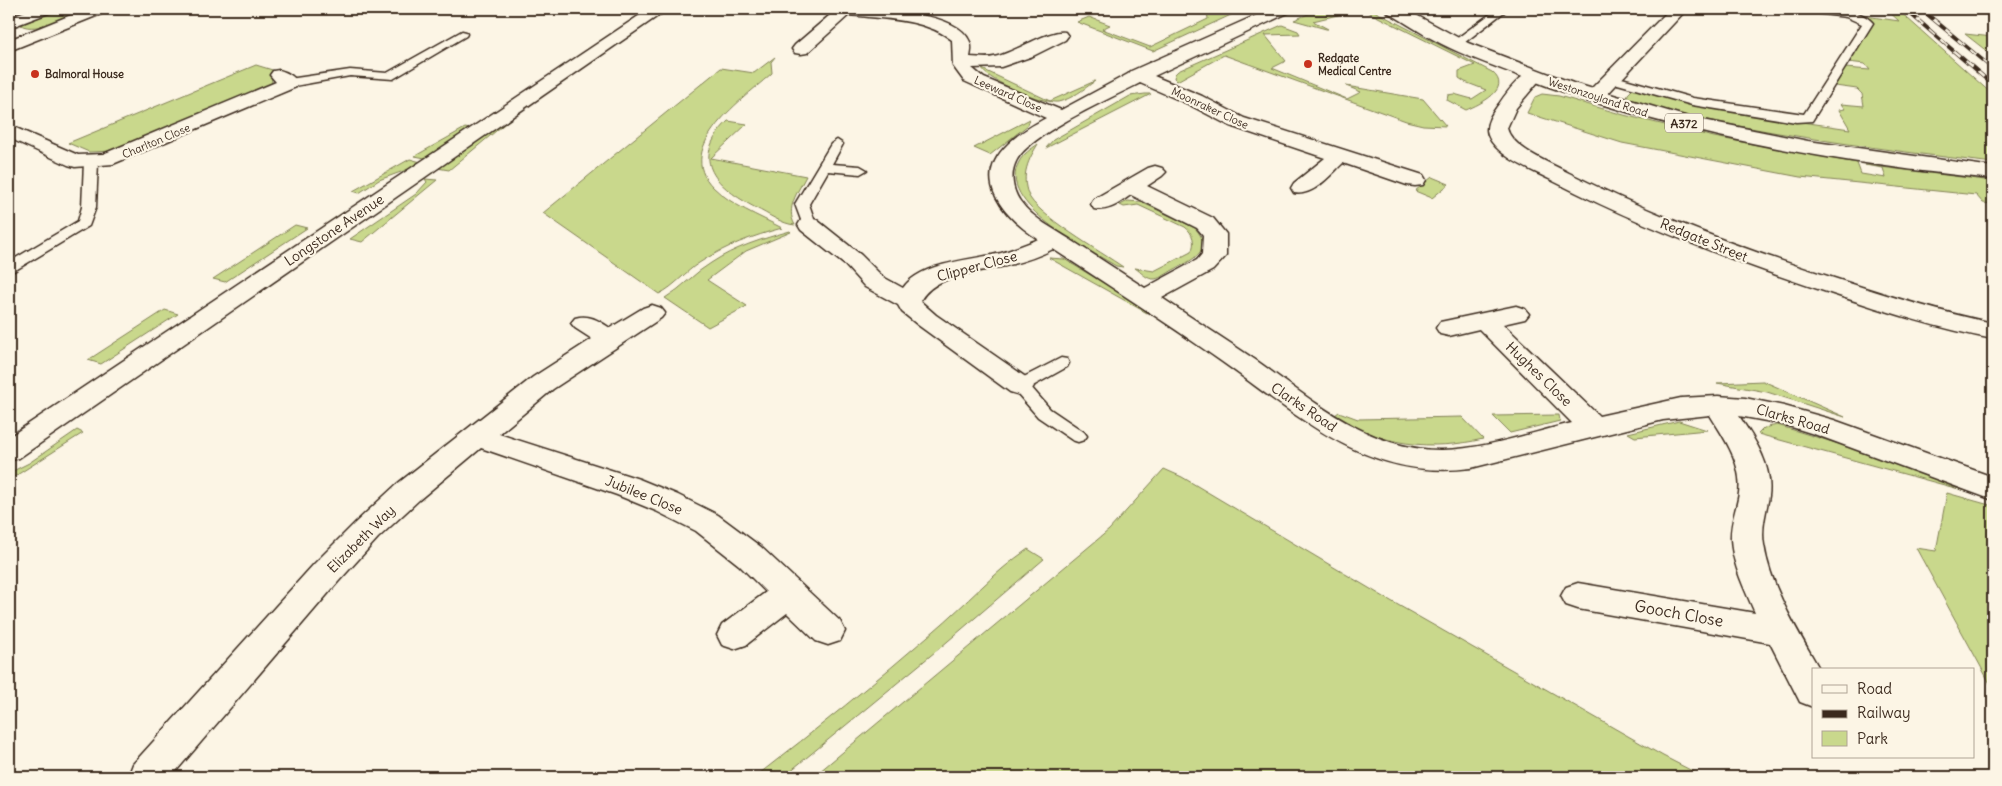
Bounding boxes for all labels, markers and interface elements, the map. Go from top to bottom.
place label: Redgate Medical Centre [1318,51,1392,78]
marker: Redgate Medical Centre [1302,58,1314,70]
place label: Balmoral House [45,67,124,81]
marker: Balmoral House [29,68,41,80]
street label: Leeward Close [972,73,1044,115]
street label: Westonzoyland Road [1546,74,1650,120]
street label: Moonraker Close [1169,84,1251,132]
road number: A372 [1665,114,1703,132]
street label: Charlton Close [120,120,192,162]
street label: Longstone Avenue [281,190,387,270]
street label: Redgate Street [1658,214,1751,266]
street label: Clipper Close [935,247,1019,285]
street label: Hughes Close [1502,338,1576,410]
street label: Clarks Road [1268,378,1340,436]
street label: Clarks Road [1754,400,1832,438]
street label: Jubilee Close [603,471,685,519]
street label: Elizabeth Way [323,501,399,577]
street label: Gooch Close [1633,595,1725,631]
legend [1812,668,1974,758]
text: Road [1857,679,1892,698]
text: Railway [1857,703,1911,722]
text: Park [1857,729,1888,748]

